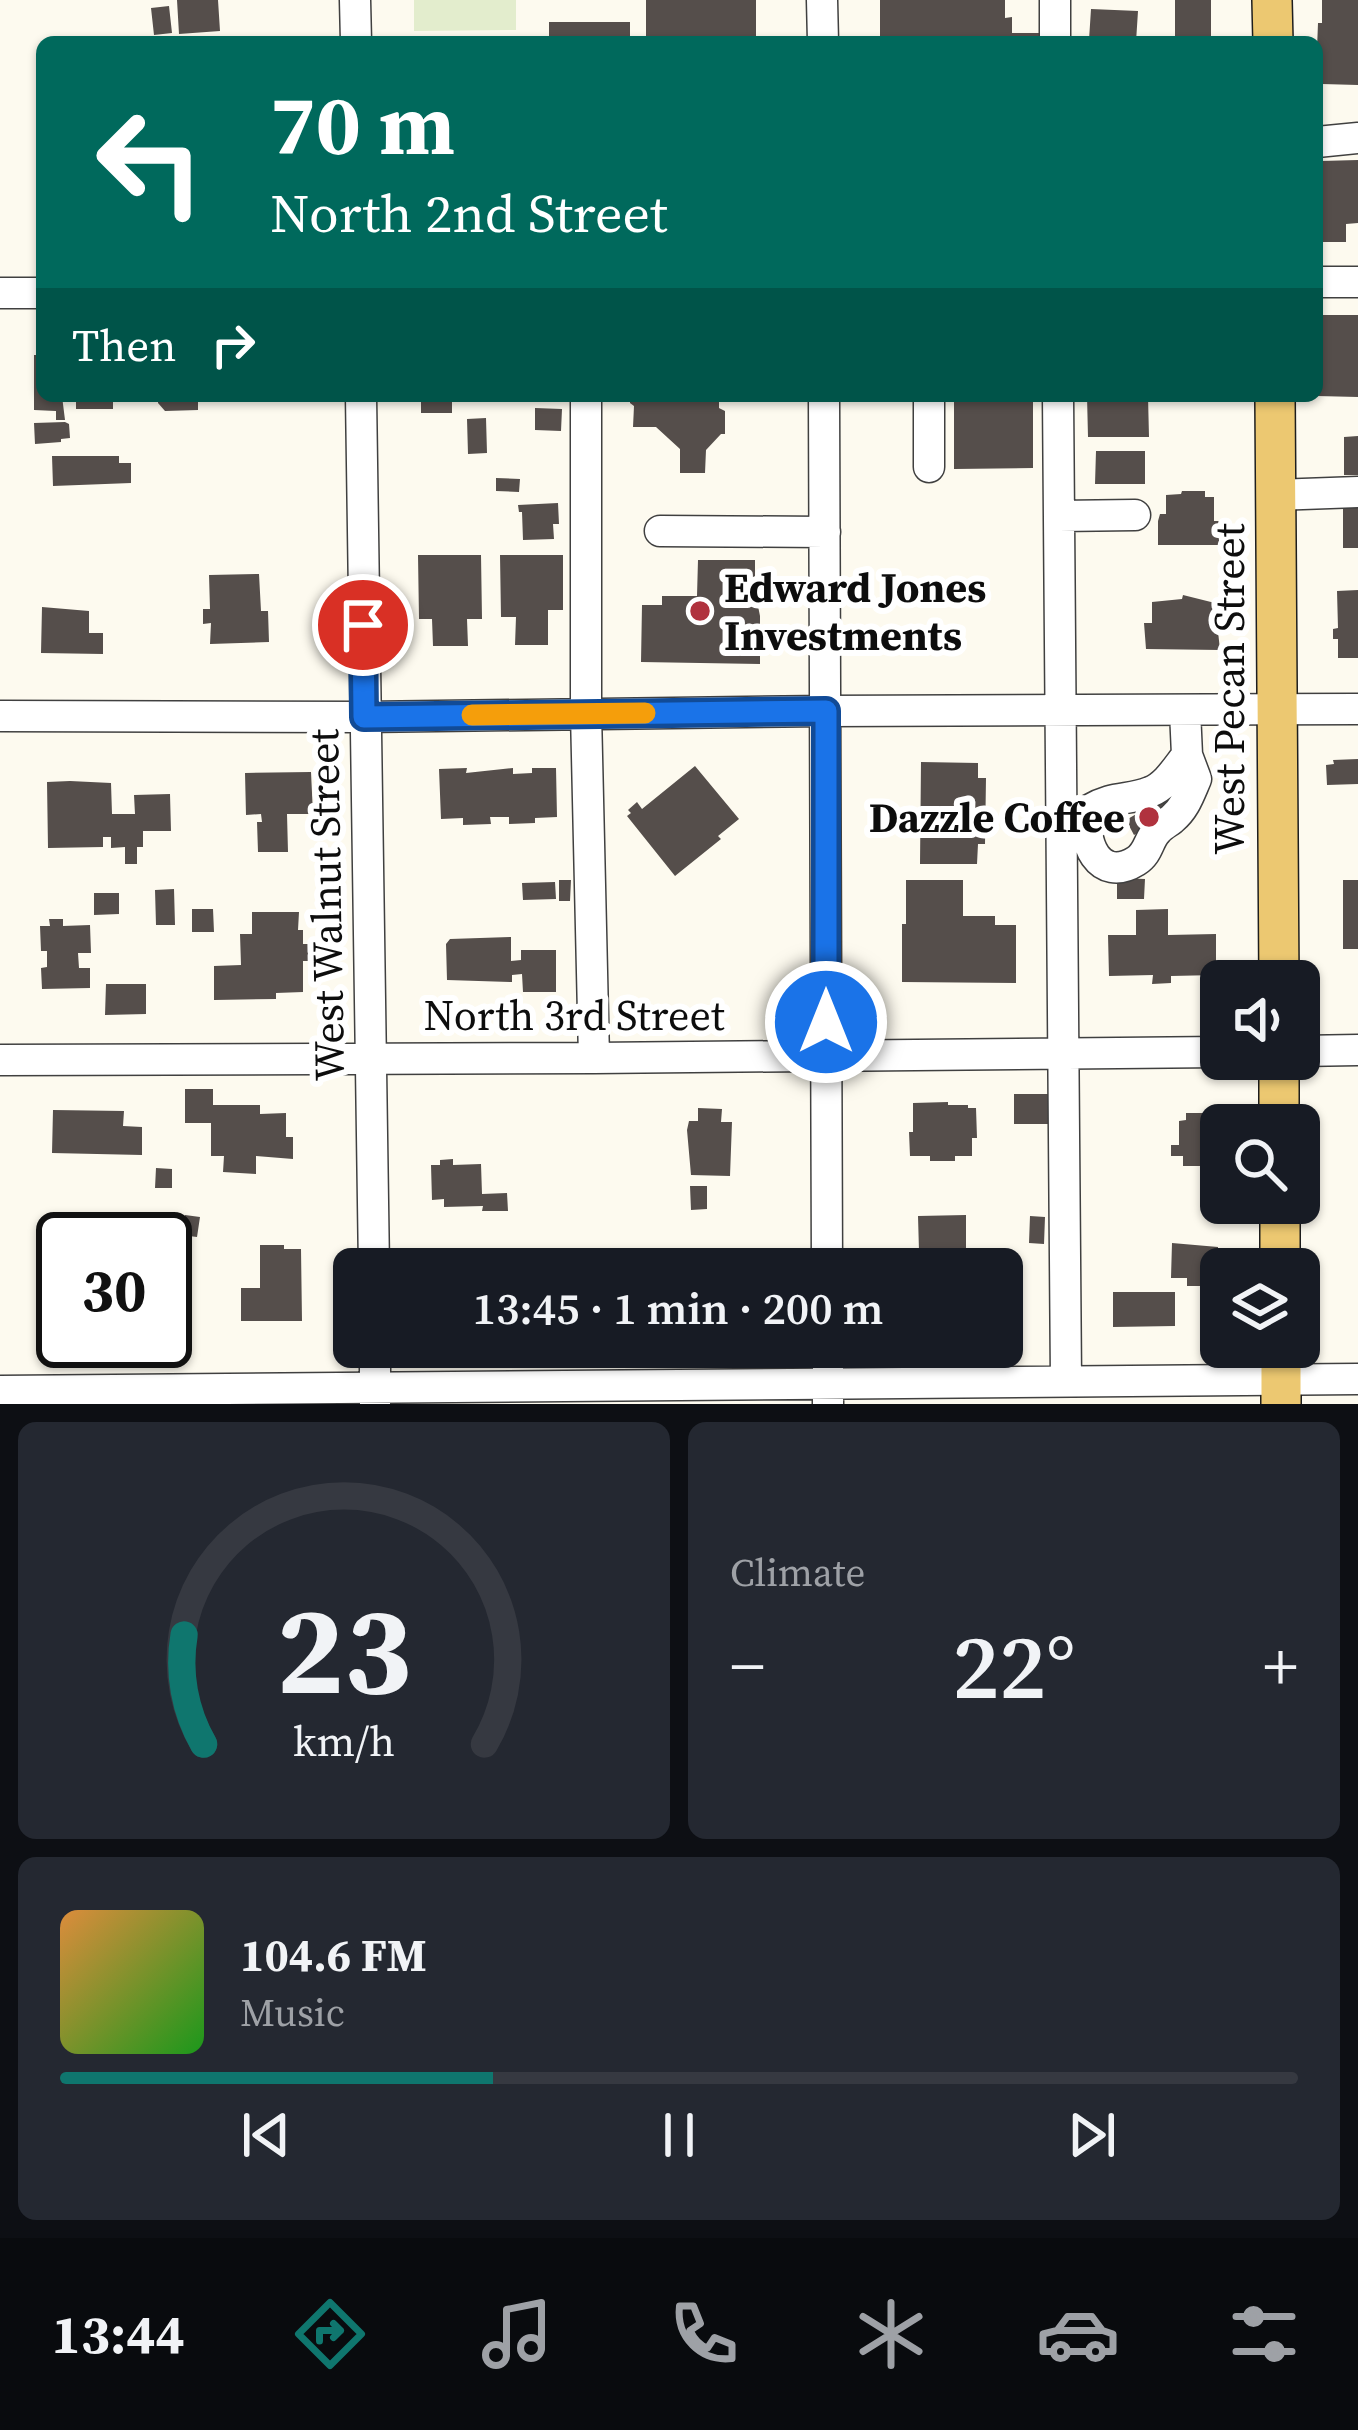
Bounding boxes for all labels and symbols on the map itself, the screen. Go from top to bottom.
street label: West Pecan Street [1200,523,1258,855]
place label: Edward Jones Investments [724,558,986,664]
pin [312,574,414,676]
marker: Edward Jones Investments [687,598,713,624]
street label: West Walnut Street [294,728,358,1082]
place label: Dazzle Coffee [869,788,1125,846]
marker: Dazzle Coffee [1136,804,1162,830]
position arrow [763,959,889,1085]
street label: North 3rd Street [423,986,725,1044]
speed limit sign: 30 [36,1212,192,1368]

